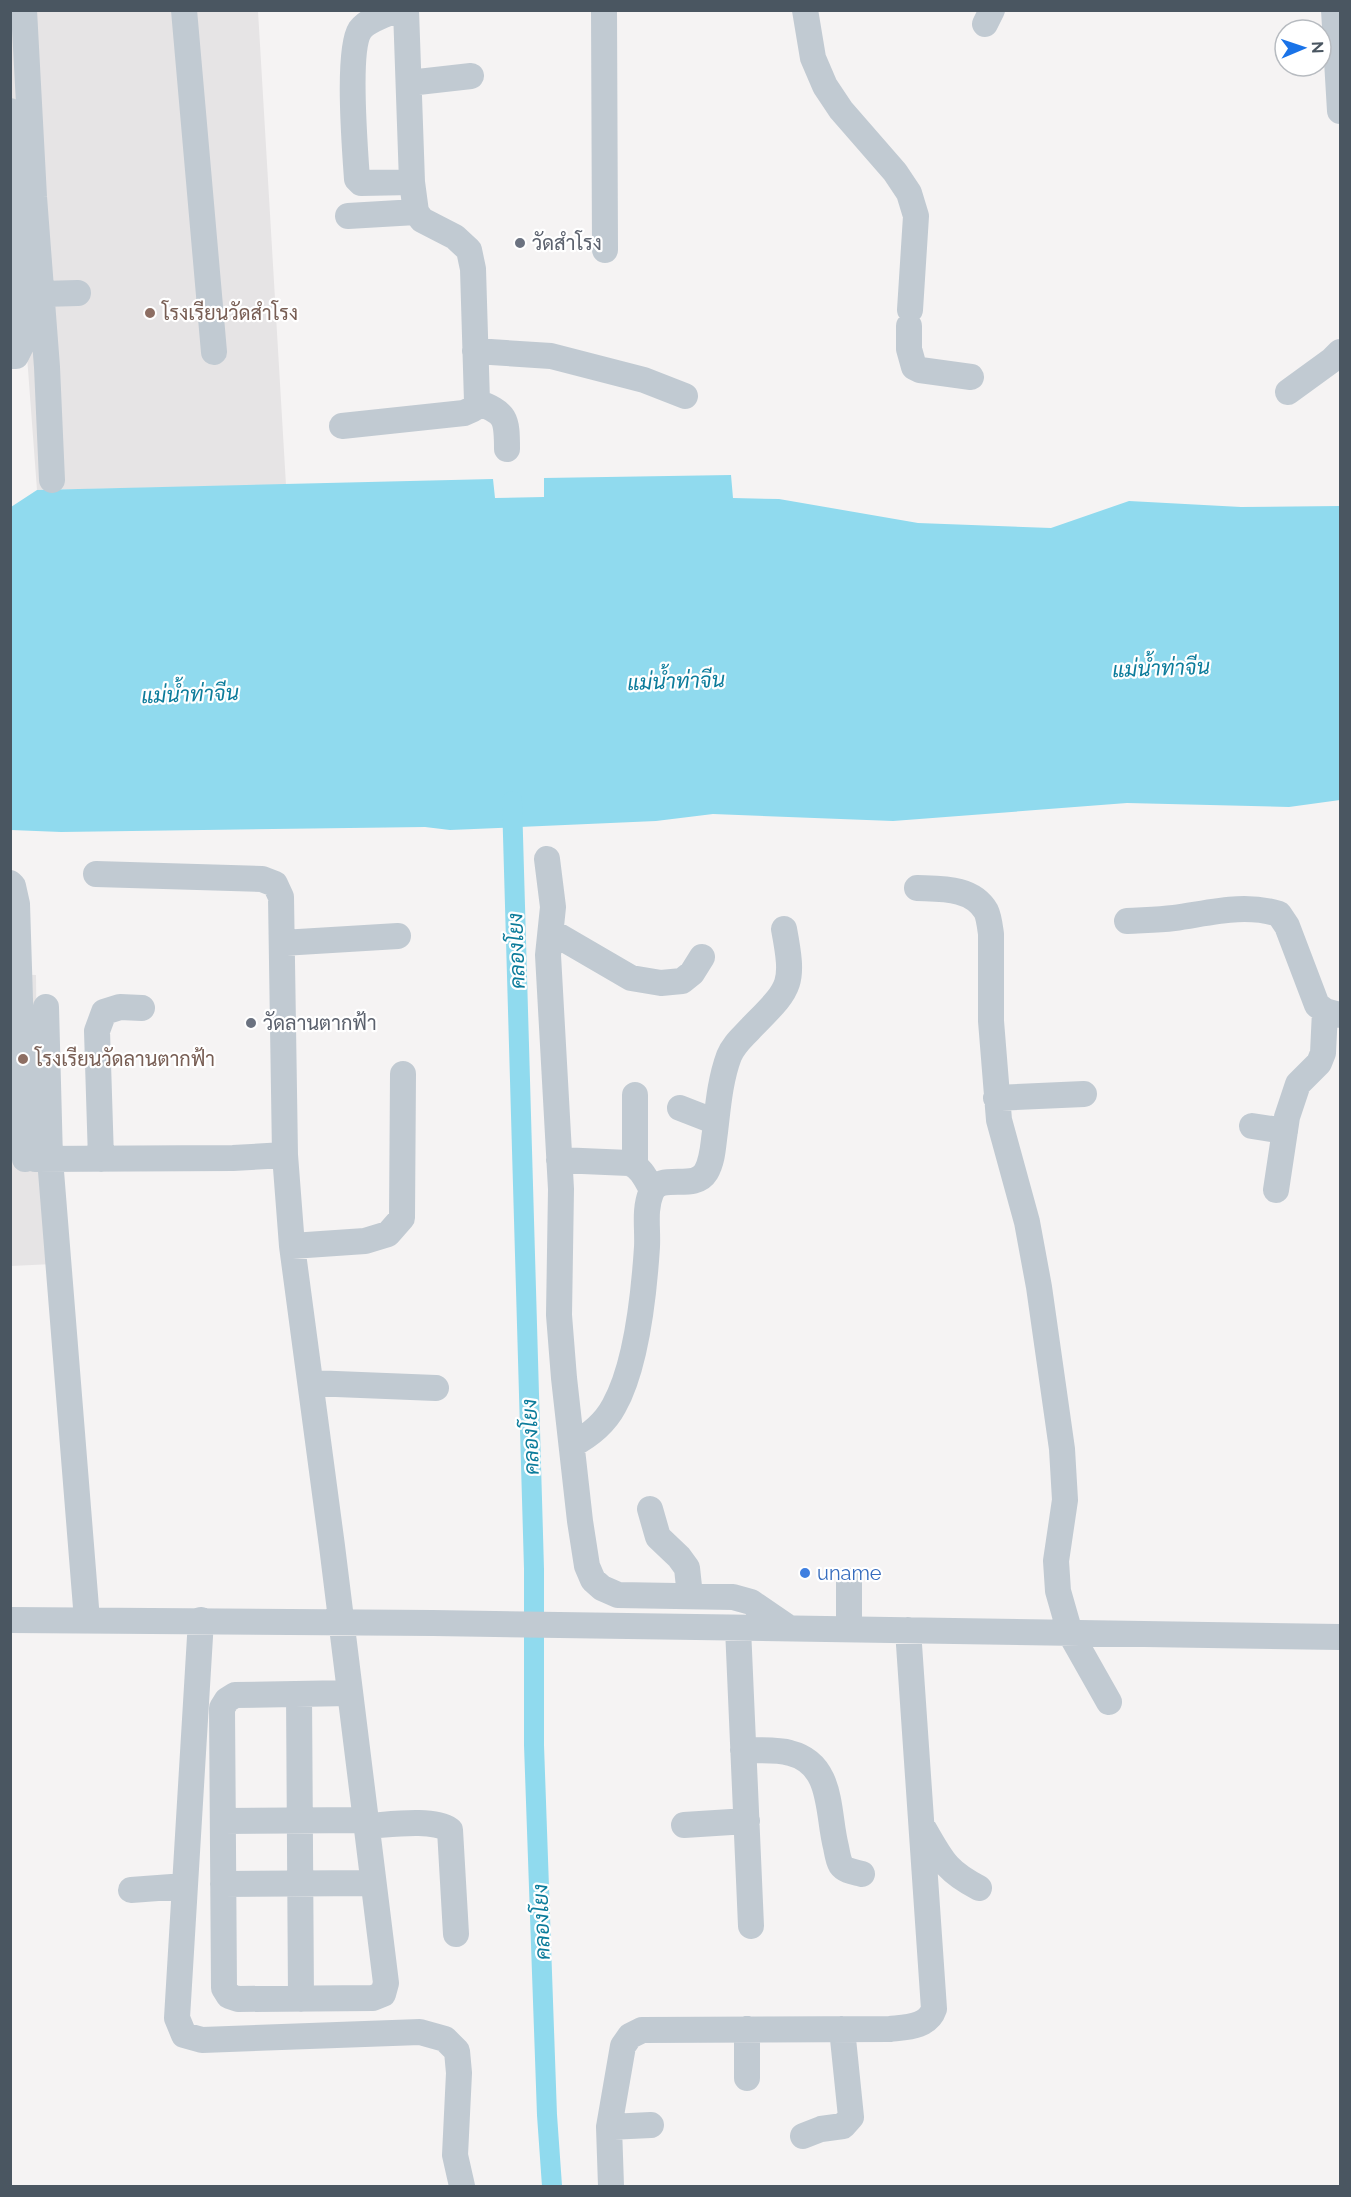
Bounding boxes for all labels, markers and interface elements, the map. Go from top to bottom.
north arrow [1273,18,1333,78]
text: N [1308,41,1327,54]
place label: วัดสำโรง [532,230,602,255]
marker: วัดสำโรง [513,236,527,250]
place label: โรงเรียนวัดสำโรง [161,300,298,325]
marker: โรงเรียนวัดสำโรง [143,306,157,320]
water label: แม่น้ำท่าจีน [1112,649,1211,682]
water label: แม่น้ำท่าจีน [627,662,726,695]
water label: แม่น้ำท่าจีน [141,675,240,708]
water label: คลองโยง [502,912,530,990]
place label: วัดลานตากฟ้า [263,1011,377,1035]
marker: วัดลานตากฟ้า [244,1016,258,1030]
place label: โรงเรียนวัดลานตากฟ้า [34,1046,215,1071]
marker: โรงเรียนวัดลานตากฟ้า [16,1052,30,1066]
water label: คลองโยง [516,1398,544,1476]
place label: uname [817,1561,882,1585]
marker: uname [798,1566,812,1580]
water label: คลองโยง [527,1883,555,1961]

